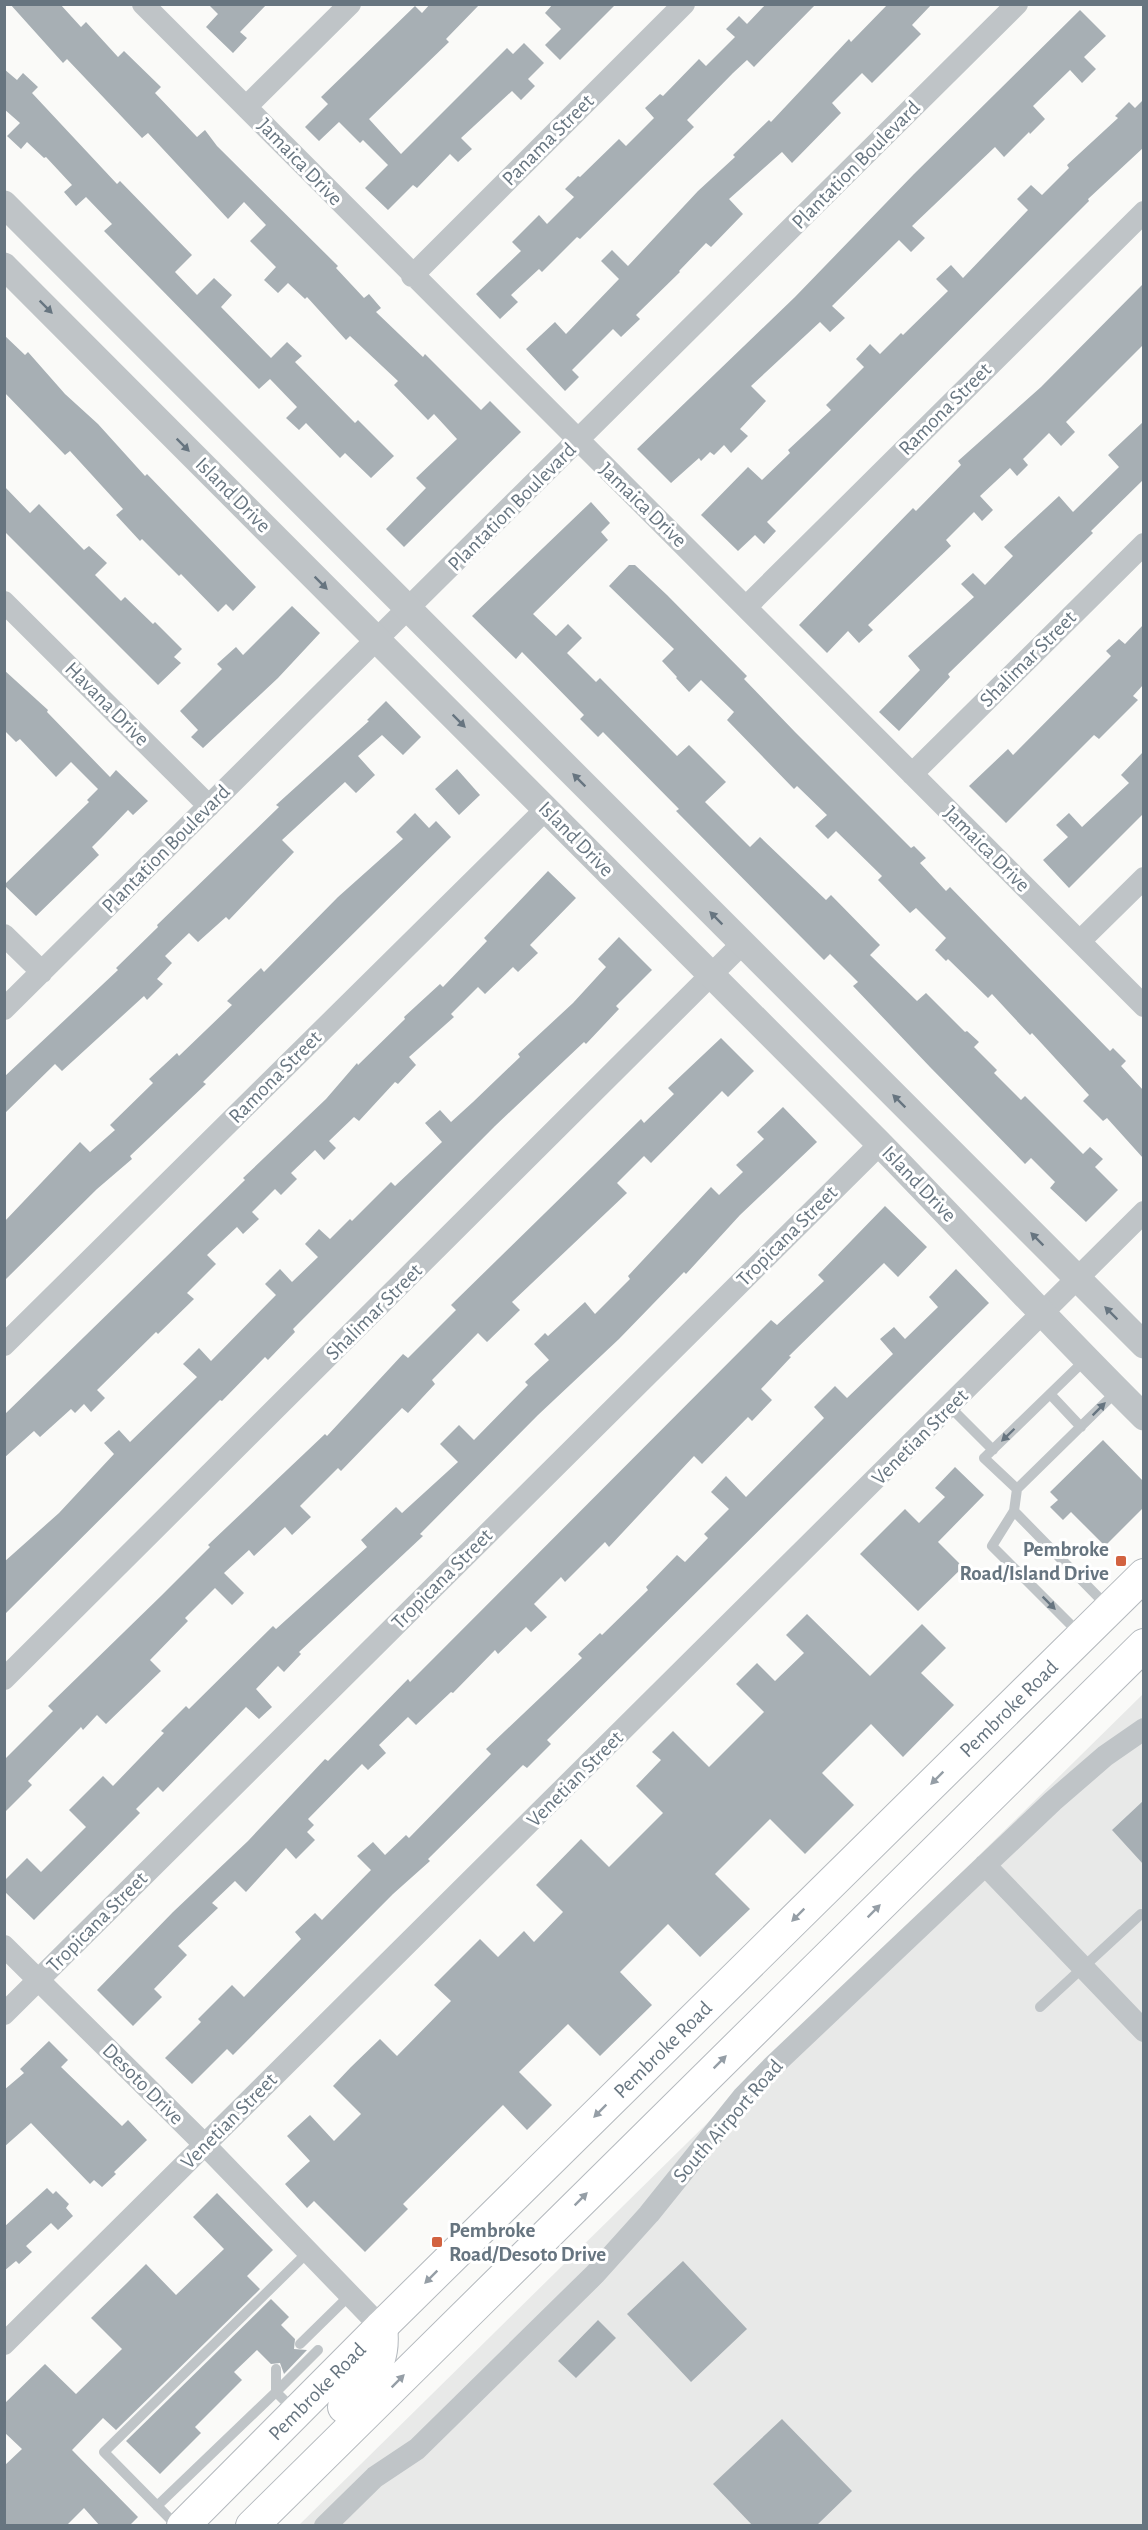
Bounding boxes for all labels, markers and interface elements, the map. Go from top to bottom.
street label: Panama Street [498,90,598,190]
street label: Plantation Boulevard [788,97,924,233]
street label: Jamaica Drive [254,114,346,210]
one-way arrow [38,300,53,314]
street label: Ramona Street [895,359,995,459]
one-way arrow [176,438,190,452]
street label: Plantation Boulevard [444,439,580,575]
street label: Island Drive [191,453,275,537]
street label: Jamaica Drive [595,459,691,551]
one-way arrow [314,576,328,591]
street label: Shalimar Street [976,607,1080,711]
street label: Havana Drive [61,658,153,750]
one-way arrow [451,714,465,728]
one-way arrow [572,774,586,788]
street label: Plantation Boulevard [98,781,234,917]
street label: Island Drive [534,797,618,881]
street label: Jamaica Drive [940,802,1034,896]
one-way arrow [710,912,724,926]
street label: Ramona Street [225,1027,325,1127]
one-way arrow [892,1094,906,1108]
street label: Island Drive [878,1142,960,1226]
street label: Tropicana Street [733,1181,842,1290]
one-way arrow [1030,1232,1044,1246]
street label: Shalimar Street [322,1260,426,1364]
one-way arrow [1104,1306,1118,1320]
street label: Venetian Street [868,1385,972,1489]
one-way arrow [1092,1402,1107,1416]
one-way arrow [1001,1428,1015,1442]
street label: Tropicana Street [388,1524,497,1633]
place label: Pembroke Road/Island Drive [960,1539,1109,1584]
marker: Pembroke Road/Island Drive [1114,1554,1128,1568]
one-way arrow [1042,1596,1056,1610]
street label: Pembroke Road [956,1656,1062,1761]
street label: Venetian Street [523,1727,627,1831]
one-way arrow [931,1771,945,1785]
street label: Tropicana Street [43,1867,152,1976]
one-way arrow [866,1904,880,1918]
one-way arrow [791,1908,806,1922]
street label: Pembroke Road [609,1997,716,2102]
street label: Desoto Drive [98,2039,188,2129]
street label: South Airport Road [669,2055,787,2186]
one-way arrow [712,2056,726,2070]
street label: Venetian Street [177,2069,281,2173]
one-way arrow [593,2103,607,2117]
one-way arrow [574,2193,588,2207]
place label: Pembroke Road/Desoto Drive [449,2220,606,2265]
marker: Pembroke Road/Desoto Drive [430,2235,444,2249]
one-way arrow [424,2270,438,2284]
street label: Pembroke Road [264,2338,370,2444]
one-way arrow [390,2374,404,2388]

